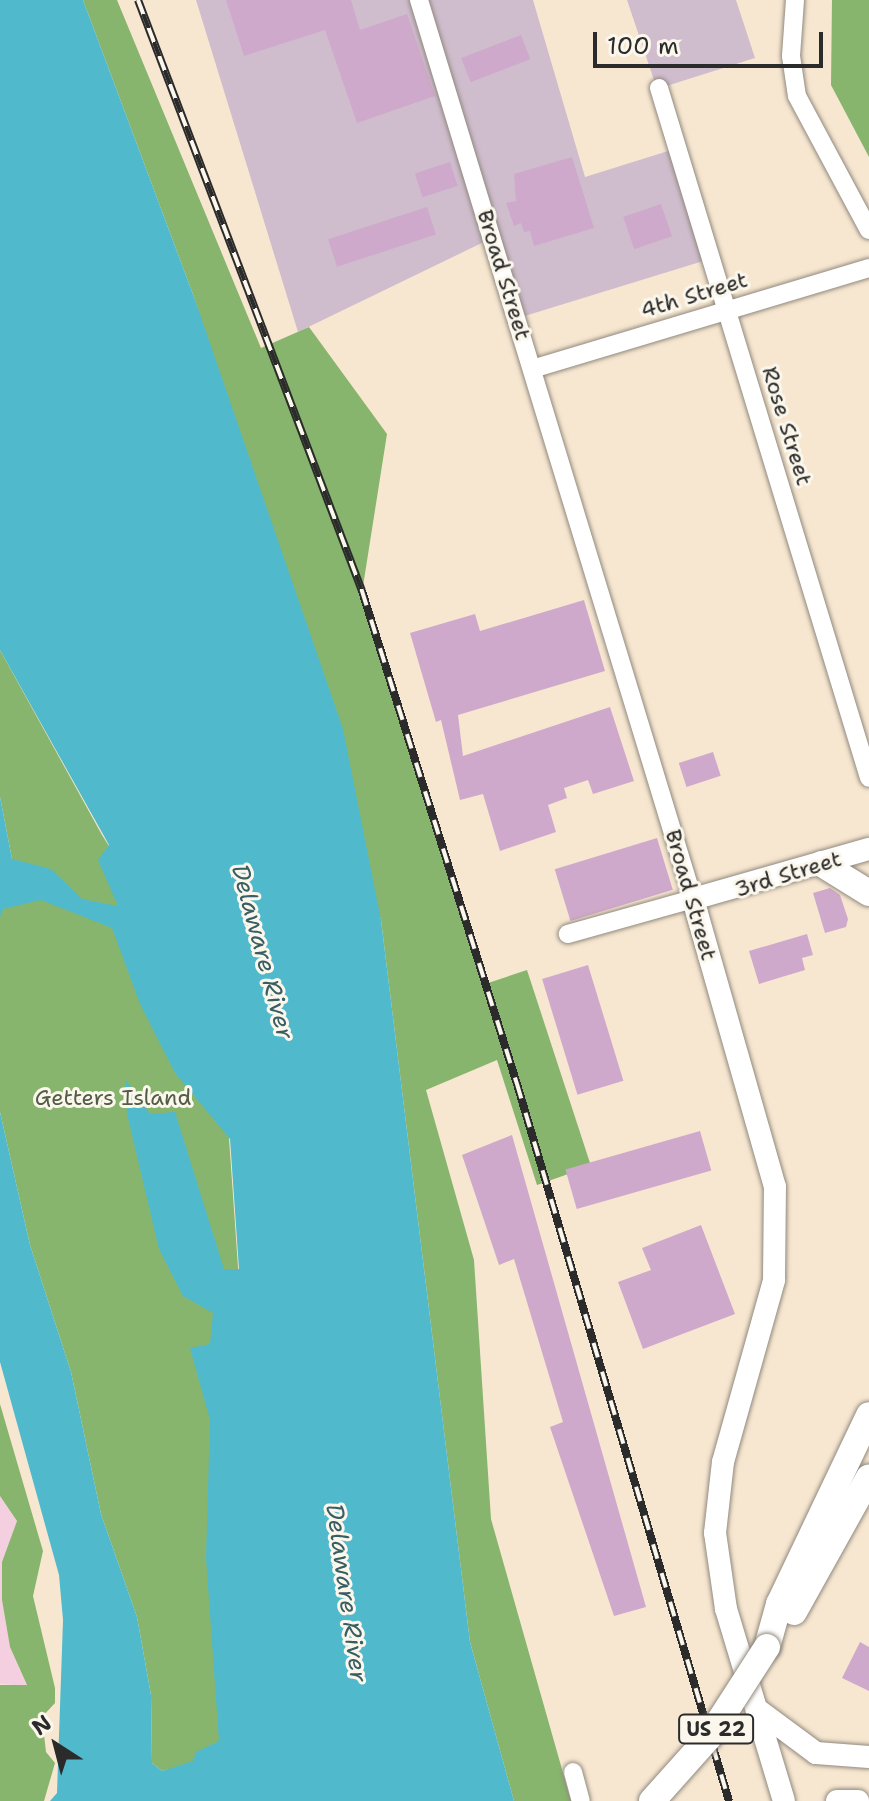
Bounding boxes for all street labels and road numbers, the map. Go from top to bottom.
street label: Broad Street [472,207,536,343]
street label: 4th Street [637,266,751,324]
street label: Rose Street [756,363,818,489]
street label: Broad Street [660,826,722,964]
street label: 3rd Street [731,845,845,903]
road number: US 22 [678,1713,754,1745]

